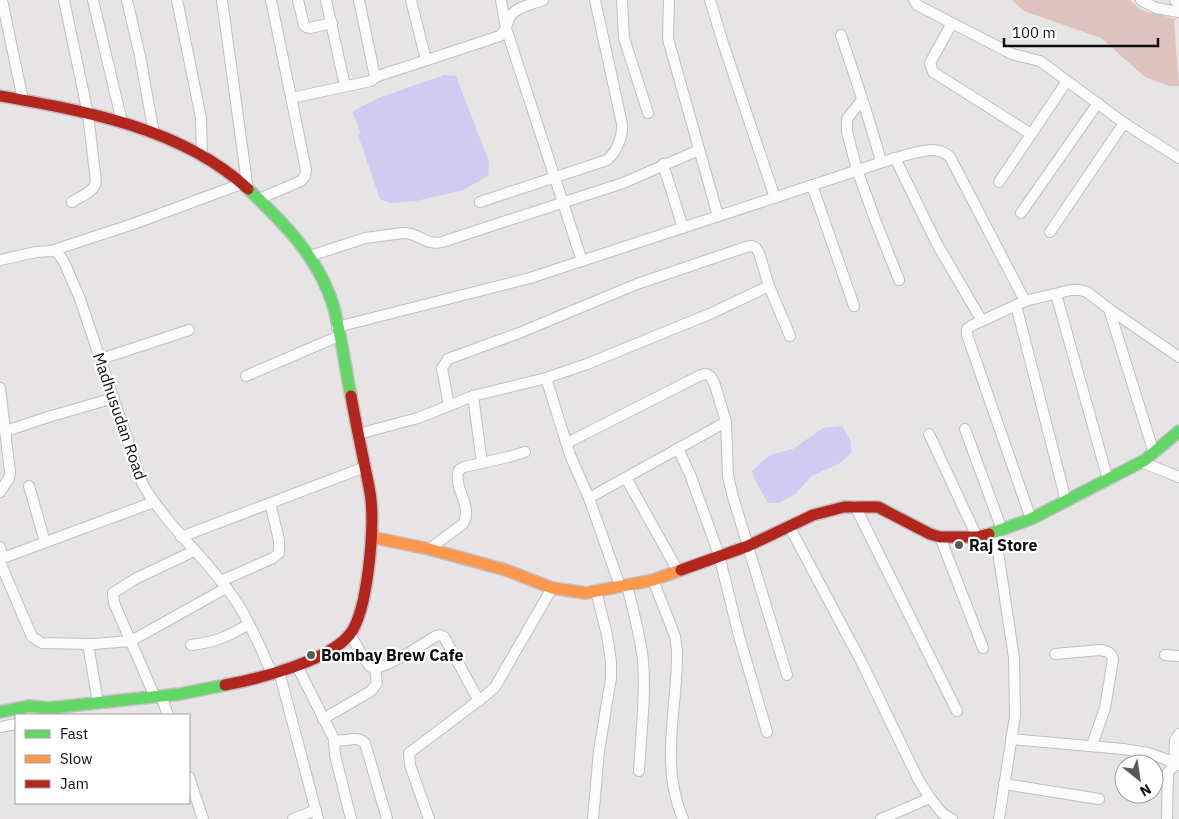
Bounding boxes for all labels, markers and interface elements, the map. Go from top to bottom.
scale bar [1004,15,1158,47]
text: 100 m [1012,23,1056,42]
street label: Madhusudan Road [89,350,151,482]
place label: Raj Store [969,535,1037,555]
marker: Raj Store [953,539,965,551]
place label: Bombay Brew Cafe [321,645,463,665]
marker: Bombay Brew Cafe [305,649,317,661]
legend [15,714,190,804]
text: Fast [60,724,88,743]
text: Slow [60,749,93,768]
north arrow [1114,754,1164,804]
text: Jam [60,774,89,793]
text: N [1137,780,1154,801]

